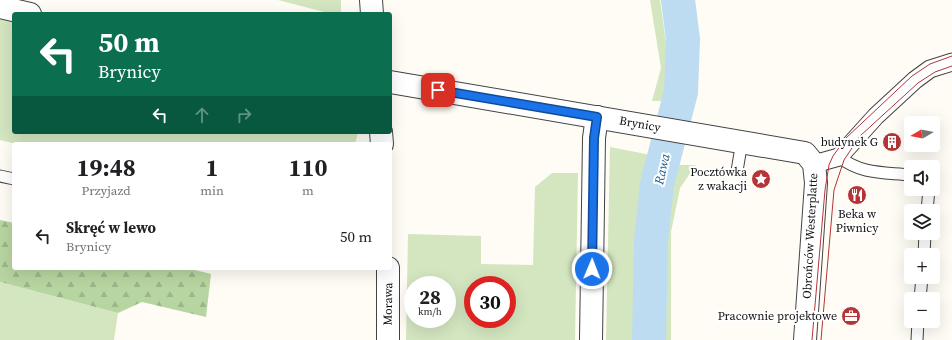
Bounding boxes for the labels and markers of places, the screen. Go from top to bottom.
pin [421,73,455,107]
building icon: budynek G [881,131,903,153]
place label: budynek G [821,134,878,150]
place label: Pocztówka z wakacji [690,164,748,194]
place icon: Pocztówka z wakacji [750,168,772,190]
restaurant icon: Beka w Piwnicy [846,184,868,206]
place label: Beka w Piwnicy [836,206,879,236]
office icon: Pracownie projektowe [840,305,862,327]
place label: Pracownie projektowe [718,308,837,324]

